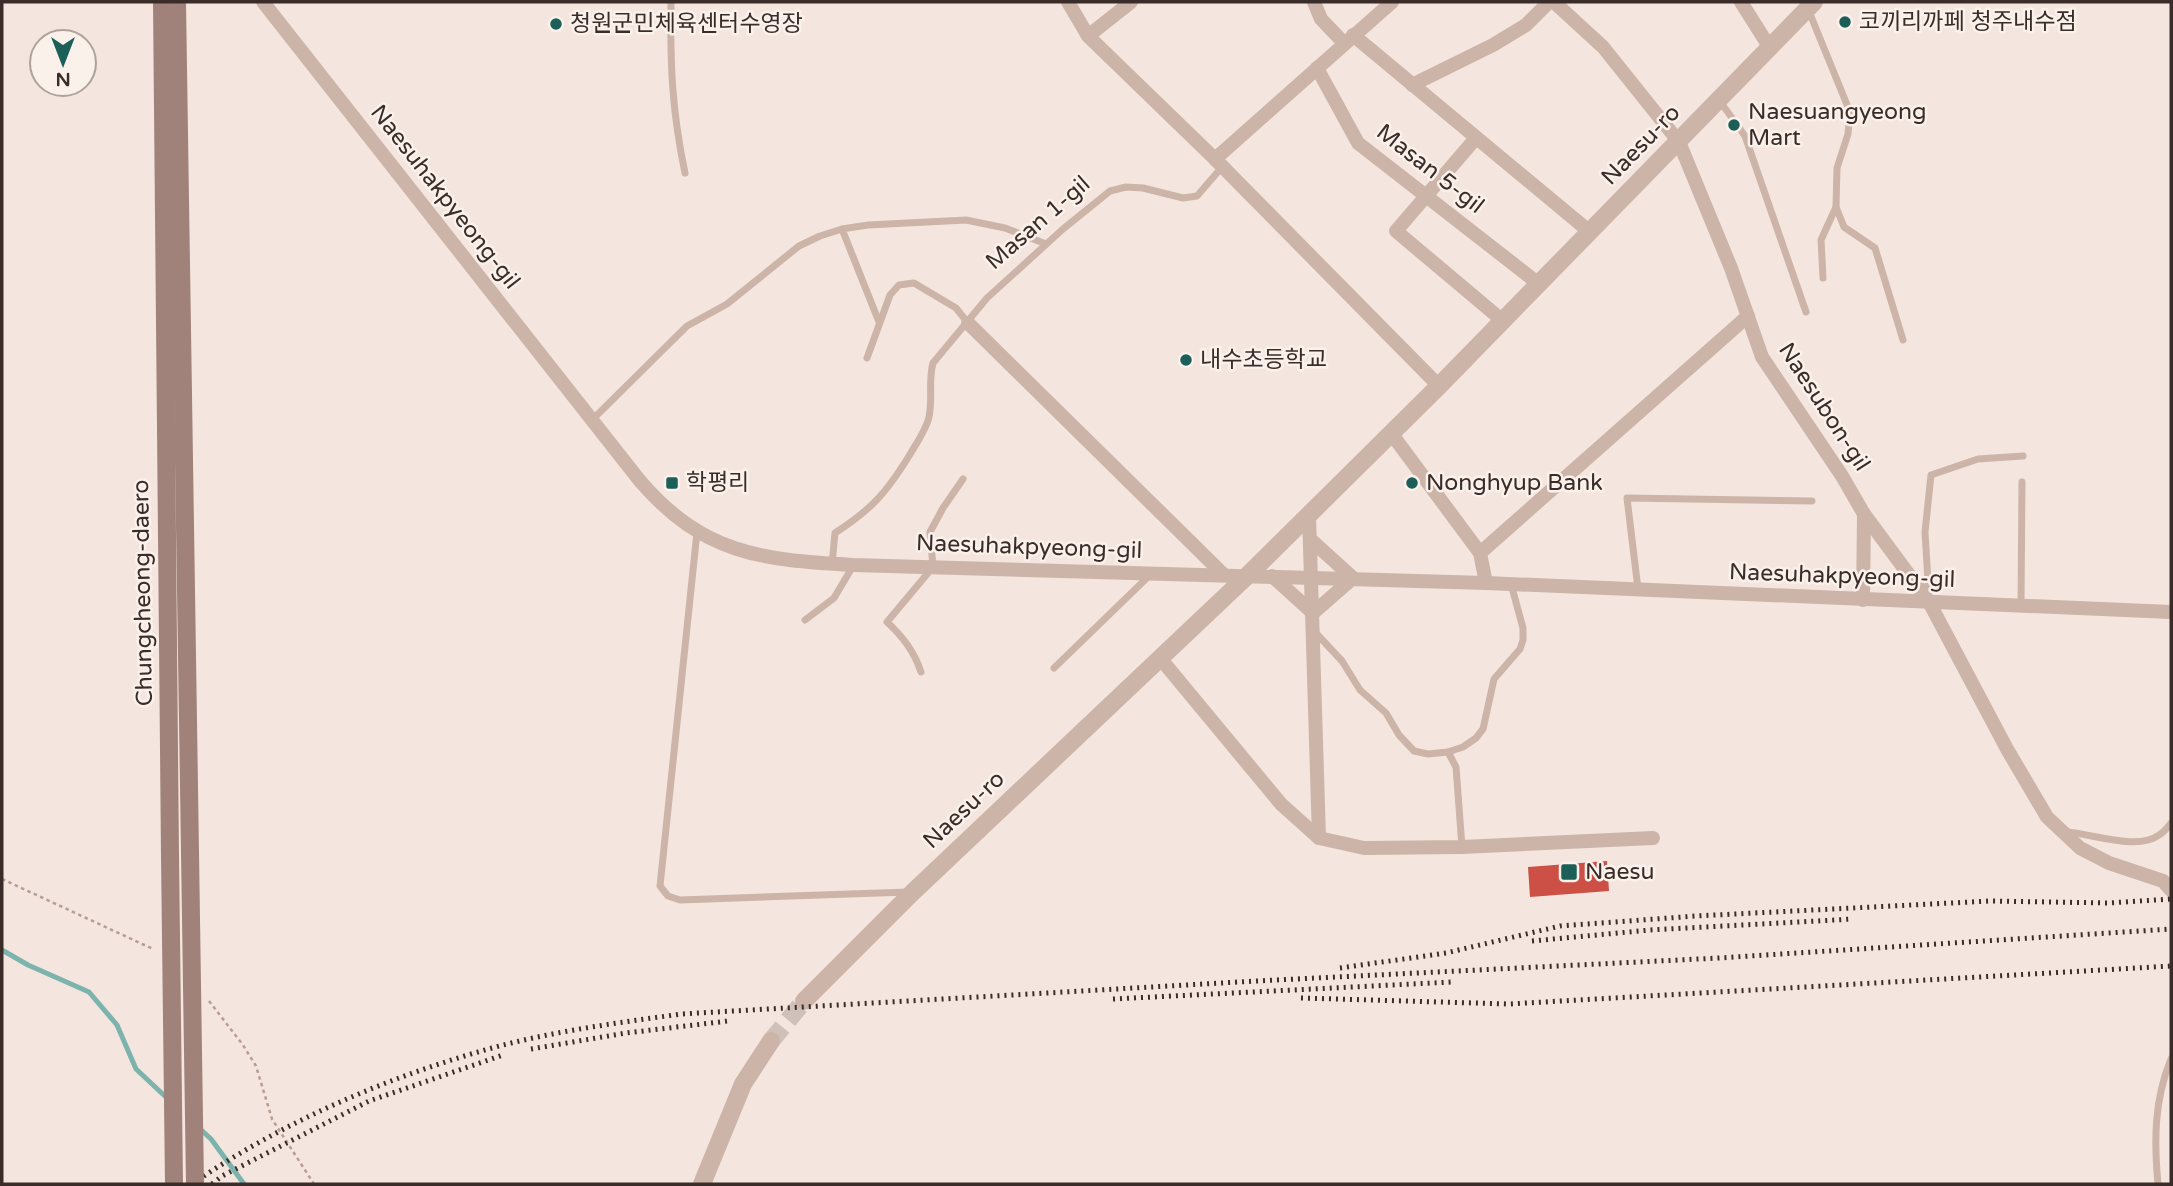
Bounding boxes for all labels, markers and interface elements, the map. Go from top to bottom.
place label: 코끼리까페 청주내수점 [1859,8,2077,36]
place label: 청원군민체육센터수영장 [570,10,803,38]
marker: 코끼리까페 청주내수점 [1837,14,1853,30]
marker: 청원군민체육센터수영장 [548,16,564,32]
north arrow [28,28,98,98]
text: N [55,68,71,90]
place label: Naesuangyeong Mart [1748,98,1927,152]
street label: Naesuhakpyeong-gil [364,99,526,295]
street label: Naesu-ro [1596,99,1686,191]
marker: Naesuangyeong Mart [1726,117,1742,133]
street label: Masan 5-gil [1371,118,1489,220]
street label: Masan 1-gil [980,170,1096,276]
street label: Naesubon-gil [1772,338,1876,476]
place label: 내수초등학교 [1200,346,1327,374]
marker: 내수초등학교 [1178,352,1194,368]
place label: 학평리 [686,469,749,497]
place label: Nonghyup Bank [1426,469,1603,497]
marker: 학평리 [664,475,680,491]
marker: Nonghyup Bank [1404,475,1420,491]
street label: Chungcheong-daero [127,480,159,706]
street label: Naesuhakpyeong-gil [915,529,1143,565]
street label: Naesuhakpyeong-gil [1728,558,1956,594]
street label: Naesu-ro [917,765,1011,855]
place label: Naesu [1585,858,1654,886]
marker: Naesu [1559,862,1579,882]

